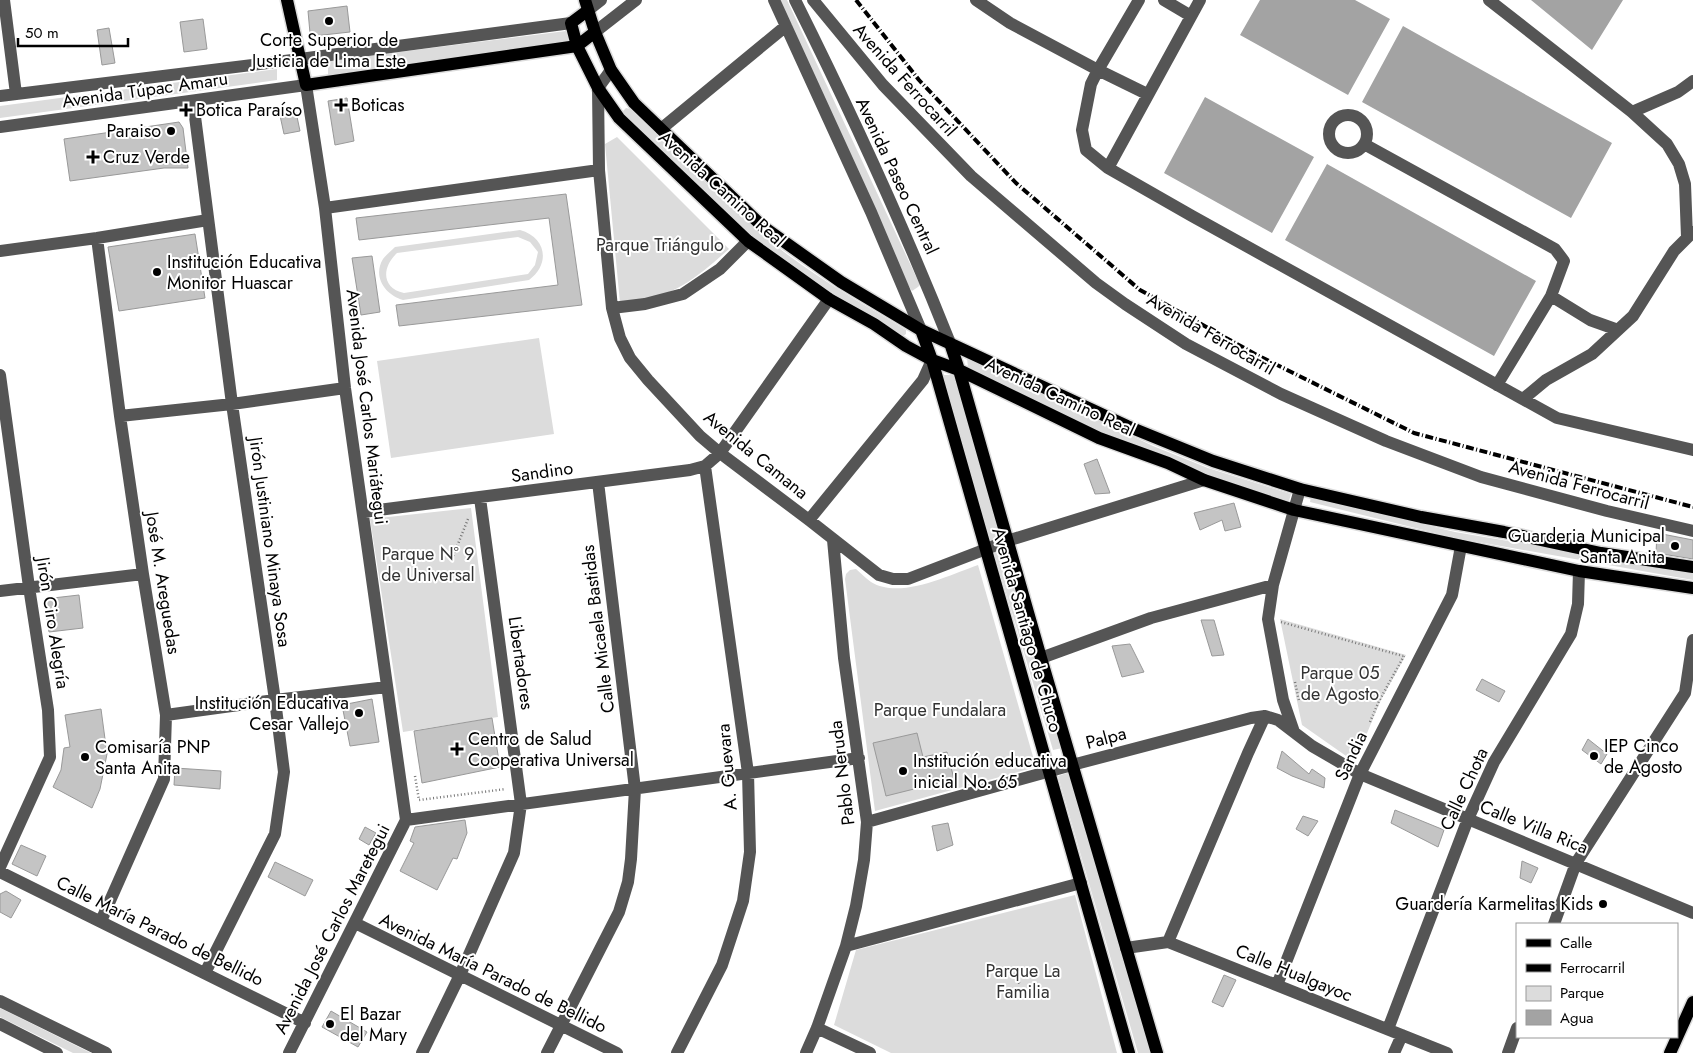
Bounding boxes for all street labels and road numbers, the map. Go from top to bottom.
street label: Avenida Ferrocarril [847,18,963,142]
street label: Avenida Túpac Amaru [60,65,230,115]
street label: Avenida Paseo Central [849,93,945,259]
street label: Avenida Camino Real [653,125,791,253]
street label: Avenida Ferrocarril [1142,287,1280,381]
street label: Avenida José Carlos Mariátegui [340,288,394,526]
street label: Avenida Camino Real [981,351,1139,443]
street label: Avenida Camana [698,405,814,505]
street label: Jirón Justiniano Minaya Sosa [242,433,298,649]
street label: Avenida Ferrocarril [1506,454,1652,516]
street label: Sandino [509,455,575,489]
street label: José M. Areguedas [139,508,187,656]
street label: Avenida Santiago de Chuco [985,524,1069,736]
street label: Calle Micaela Bastidas [575,544,621,714]
street label: Jirón Ciro Alegría [29,553,76,691]
street label: Libertadores [502,615,540,711]
street label: Pablo Neruda [823,719,861,827]
street label: Palpa [1083,720,1129,756]
street label: A. Guevara [710,723,744,811]
street label: Sandia [1328,727,1374,785]
street label: Calle Chota [1434,743,1494,835]
street label: Calle Villa Rica [1476,793,1592,861]
street label: Avenida José Carlos Maretegui [268,819,396,1039]
street label: Calle María Parado de Bellido [52,869,268,993]
street label: Avenida María Parado de Bellido [375,906,611,1040]
street label: Calle Hualgayoc [1232,938,1356,1008]

